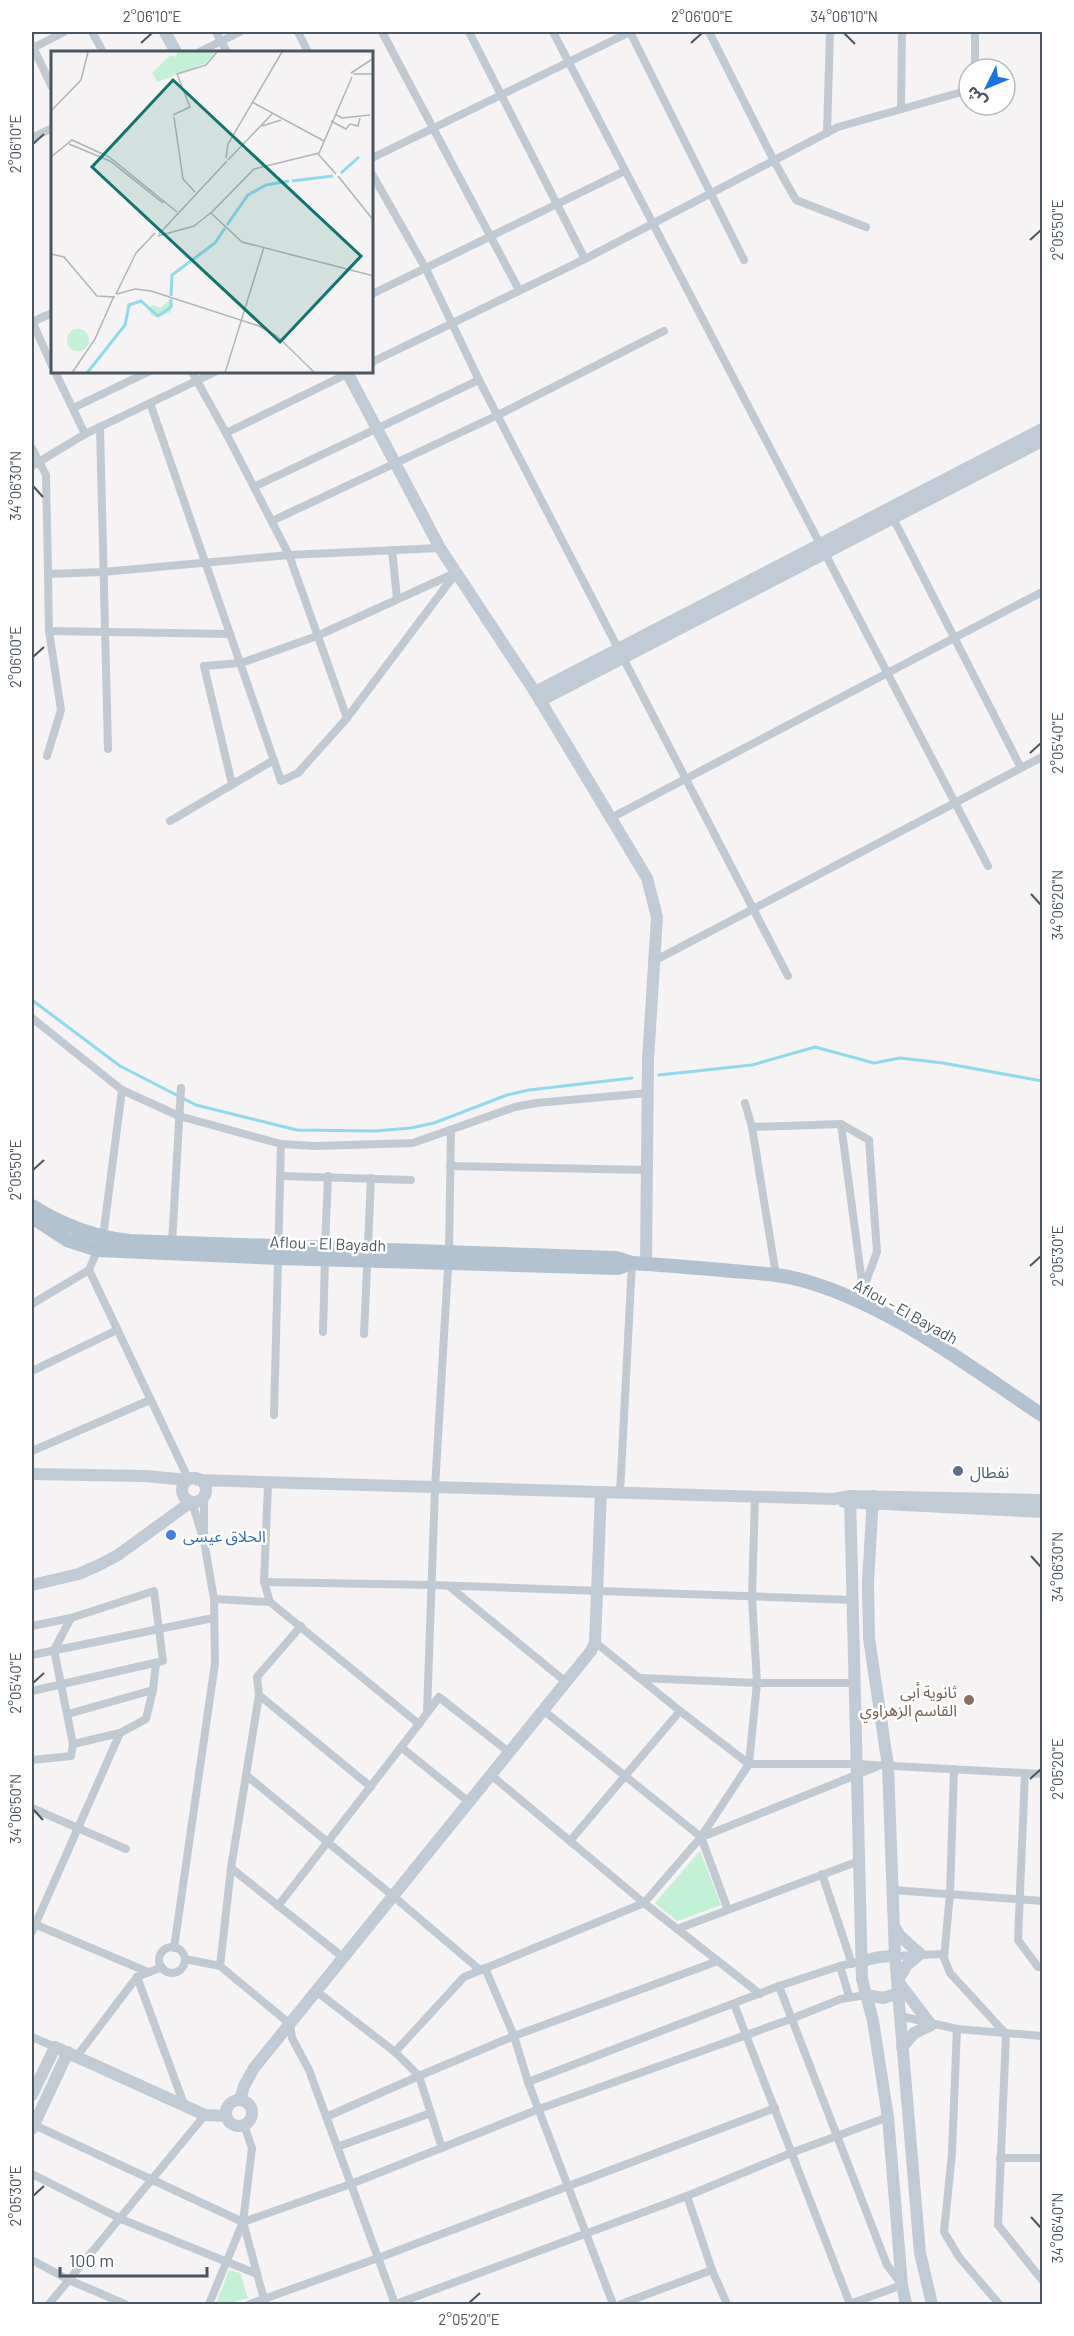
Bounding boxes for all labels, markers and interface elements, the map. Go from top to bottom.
text: 2°06'10"E [123,7,181,25]
text: 2°06'00"E [671,7,733,25]
text: 34°06'10"N [810,7,878,25]
inset map [51,51,374,374]
north arrow [957,57,1017,117]
text: ش [961,82,991,112]
text: 2°06'10"E [6,115,24,173]
text: 2°05'50"E [1048,199,1066,261]
text: 34°06'30"N [6,451,24,521]
text: 2°06'00"E [6,626,24,688]
text: 2°05'40"E [1048,712,1066,774]
text: 34°06'20"N [1048,870,1066,940]
text: 2°05'50"E [6,1139,24,1201]
text: 2°05'30"E [1048,1225,1066,1287]
street label: Aflou - El Bayadh [270,1231,386,1255]
street label: Aflou - El Bayadh [850,1274,962,1348]
place label: نفطال [970,1462,1009,1483]
marker: نفطال [951,1464,965,1478]
place label: الحلاق عيسى [183,1526,266,1546]
marker: الحلاق عيسى [164,1528,178,1542]
text: 34°06'30"N [1048,1532,1066,1602]
text: 2°05'40"E [6,1652,24,1714]
place label: ثانوية أبي القاسم الزهراوي [860,1682,957,1723]
marker: ثانوية أبي القاسم الزهراوي [962,1693,976,1707]
text: 2°05'20"E [1048,1738,1066,1800]
text: 34°06'50"N [6,1774,24,1844]
text: 2°05'30"E [6,2165,24,2227]
text: 34°06'40"N [1048,2193,1066,2263]
scale bar [60,2240,207,2278]
text: 100 m [69,2249,114,2271]
text: 2°05'20"E [438,2310,500,2328]

